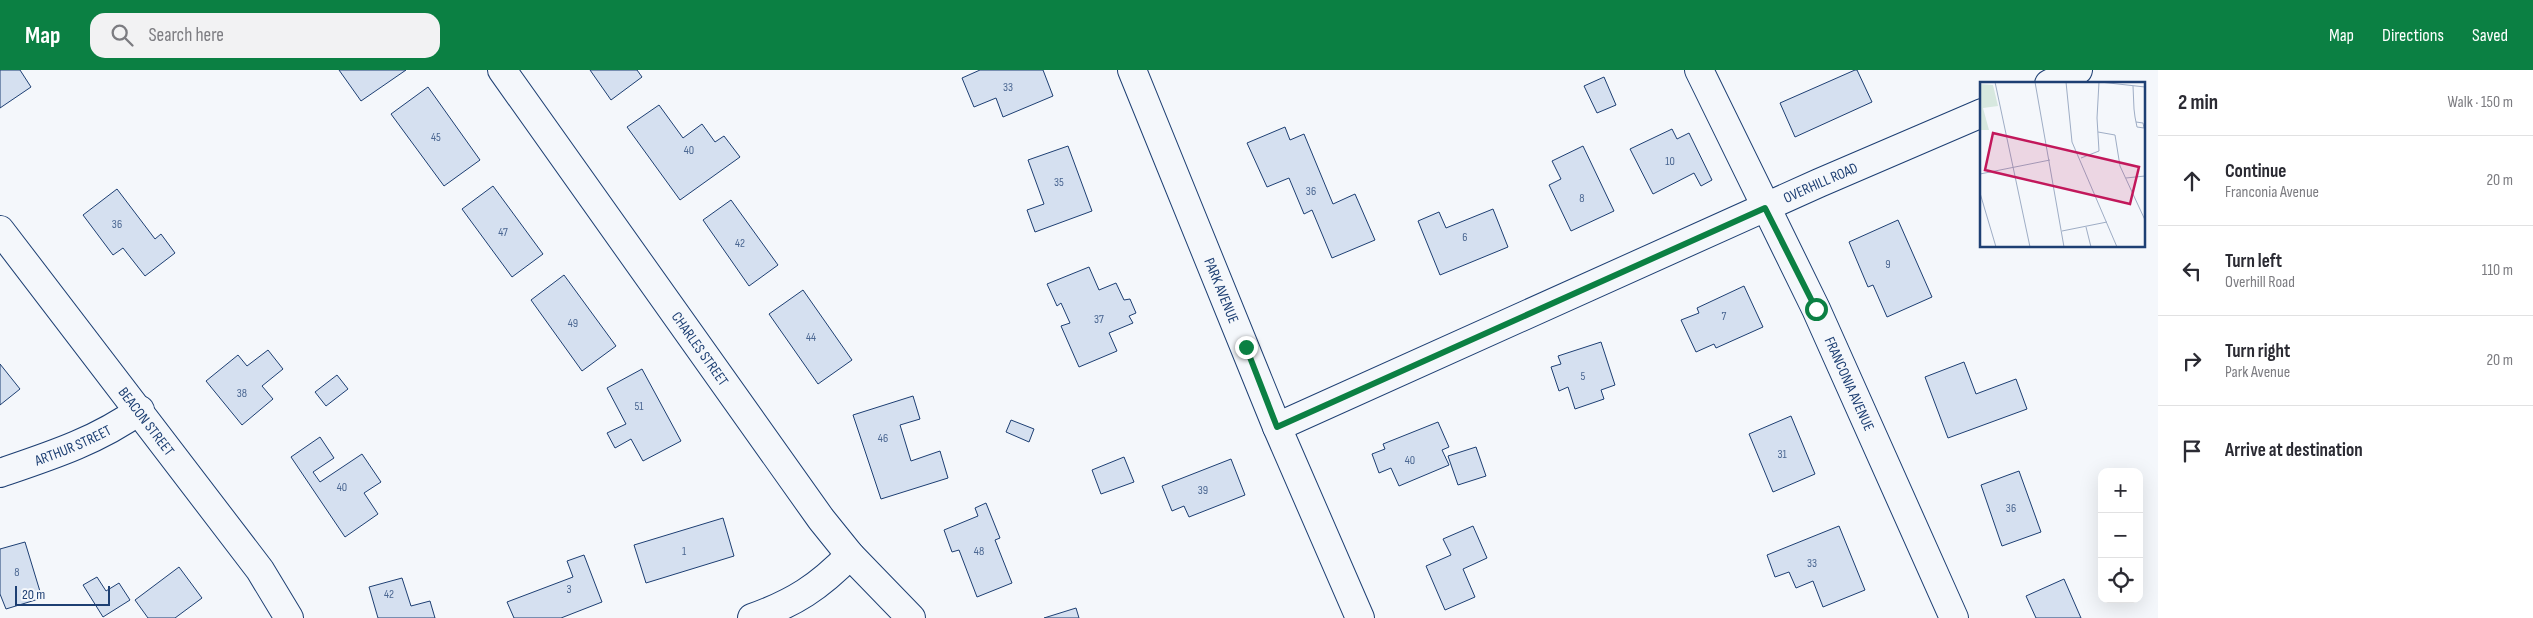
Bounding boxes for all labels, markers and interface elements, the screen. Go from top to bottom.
search box [90,13,440,58]
text: Map [25,21,60,50]
icon: search [108,21,136,49]
text: Search here [148,24,224,47]
text: Map [2329,25,2354,46]
text: Directions [2382,25,2444,46]
text: Saved [2472,25,2508,46]
house number: 33 [1003,80,1013,95]
inset map [1980,82,2146,248]
text: 2 min [2178,90,2218,115]
text: Walk · 150 m [2448,93,2513,112]
house number: 45 [431,130,441,145]
house number: 40 [684,143,694,158]
house number: 10 [1665,154,1675,169]
street label: OVERHILL ROAD [1780,158,1861,207]
text: Continue [2225,160,2286,183]
icon: ahead [2178,167,2206,195]
text: 20 m [2486,171,2513,190]
house number: 35 [1054,175,1064,190]
text: Franconia Avenue [2225,183,2319,202]
house number: 36 [1306,184,1316,199]
house number: 8 [1579,191,1585,206]
house number: 36 [112,217,122,232]
house number: 47 [498,225,508,240]
house number: 6 [1462,230,1468,245]
house number: 42 [735,236,745,251]
text: Turn left [2225,250,2282,273]
street label: PARK AVENUE [1200,255,1243,326]
house number: 9 [1885,257,1891,272]
icon: left [2178,257,2206,285]
text: 110 m [2482,261,2513,280]
text: Overhill Road [2225,273,2295,292]
route start [1805,298,1828,321]
street label: CHARLES STREET [667,308,733,390]
house number: 7 [1722,309,1727,324]
house number: 37 [1094,312,1104,327]
house number: 49 [568,316,578,331]
house number: 44 [806,330,816,345]
street label: FRANCONIA AVENUE [1820,334,1879,434]
route end [1235,336,1258,359]
text: Turn right [2225,340,2290,363]
icon: right [2178,347,2206,375]
text: 20 m [2486,351,2513,370]
text: Park Avenue [2225,363,2290,382]
house number: 5 [1581,369,1586,384]
street label: BEACON STREET [114,383,179,460]
house number: 38 [237,386,247,401]
house number: 51 [634,399,644,414]
street label: ARTHUR STREET [31,421,115,470]
house number: 46 [878,431,888,446]
icon: arrive [2178,437,2206,465]
text: Arrive at destination [2225,439,2363,462]
house number: 31 [1777,447,1787,462]
house number: 40 [1405,453,1415,468]
map controls [2098,468,2143,603]
button: + [2098,468,2143,513]
house number: 40 [337,480,347,495]
house number: 39 [1198,483,1208,498]
house number: 36 [2006,501,2016,516]
button: − [2098,513,2143,558]
house number: 1 [682,544,687,559]
house number: 48 [974,544,984,559]
house number: 33 [1807,556,1817,571]
button: locate [2098,558,2143,603]
house number: 8 [14,565,20,580]
house number: 3 [566,582,572,597]
scale bar [15,583,110,606]
text: 20 m [22,586,45,603]
house number: 42 [384,587,394,602]

